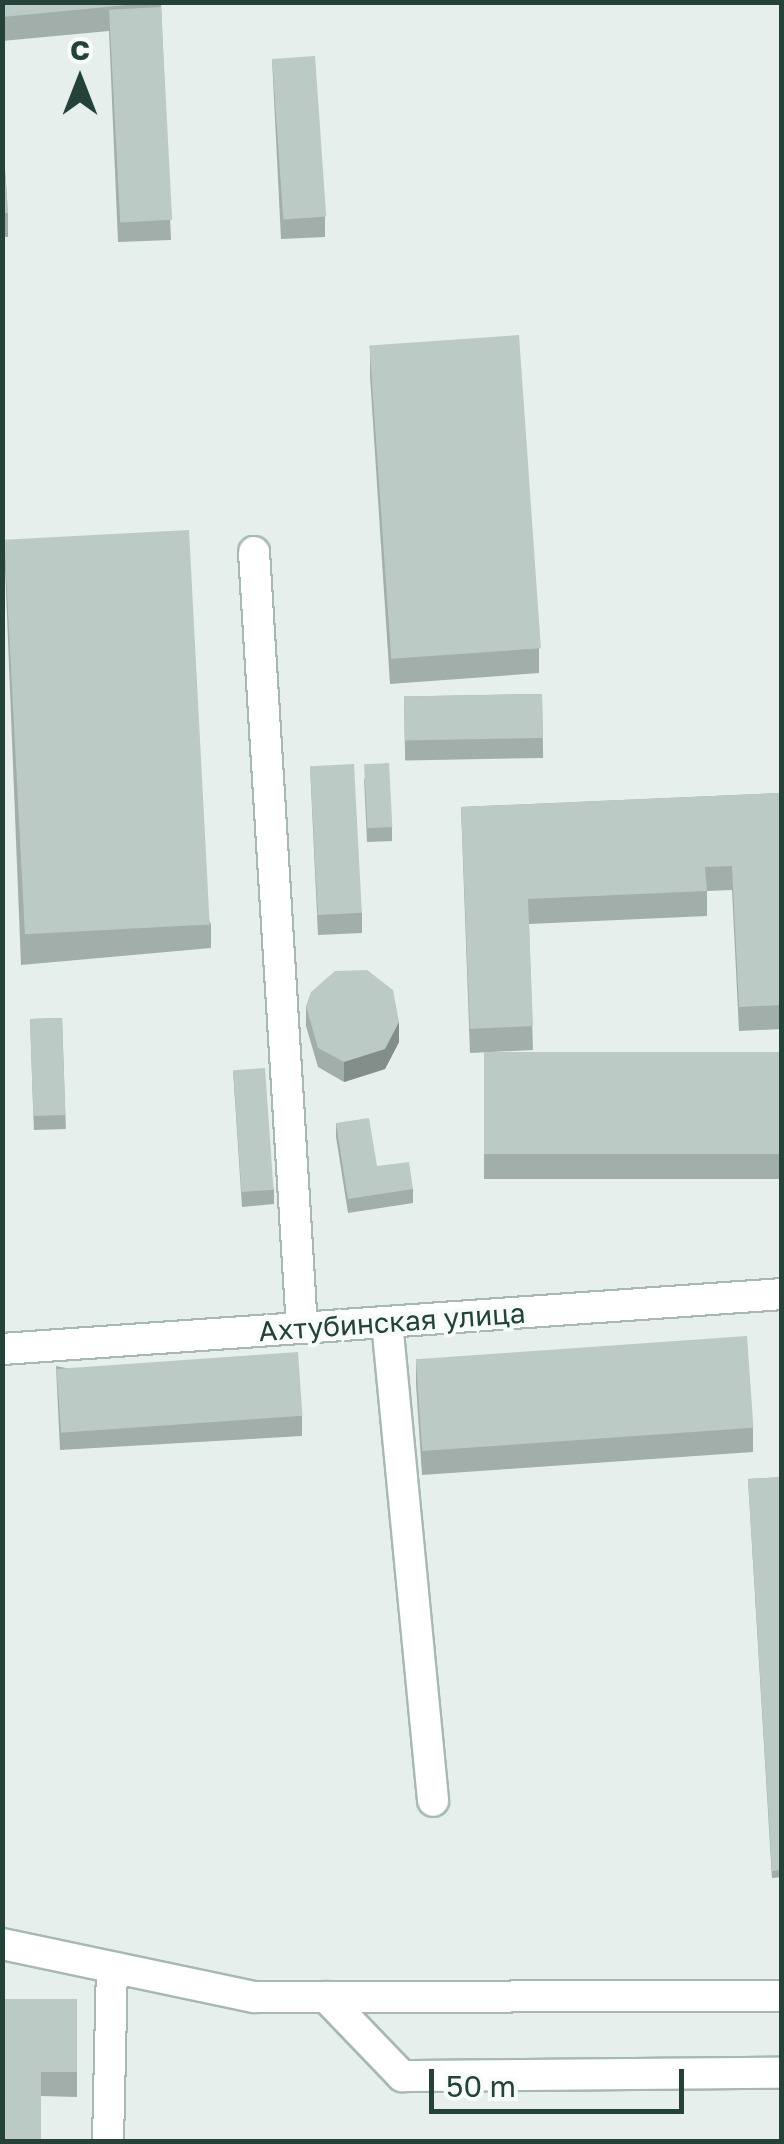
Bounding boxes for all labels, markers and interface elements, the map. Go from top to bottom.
north arrow [30,30,130,130]
text: С [70,33,90,66]
street label: Ахтубинская улица [257,1296,527,1348]
scale bar [434,2049,689,2111]
text: 50 m [446,2068,516,2104]

